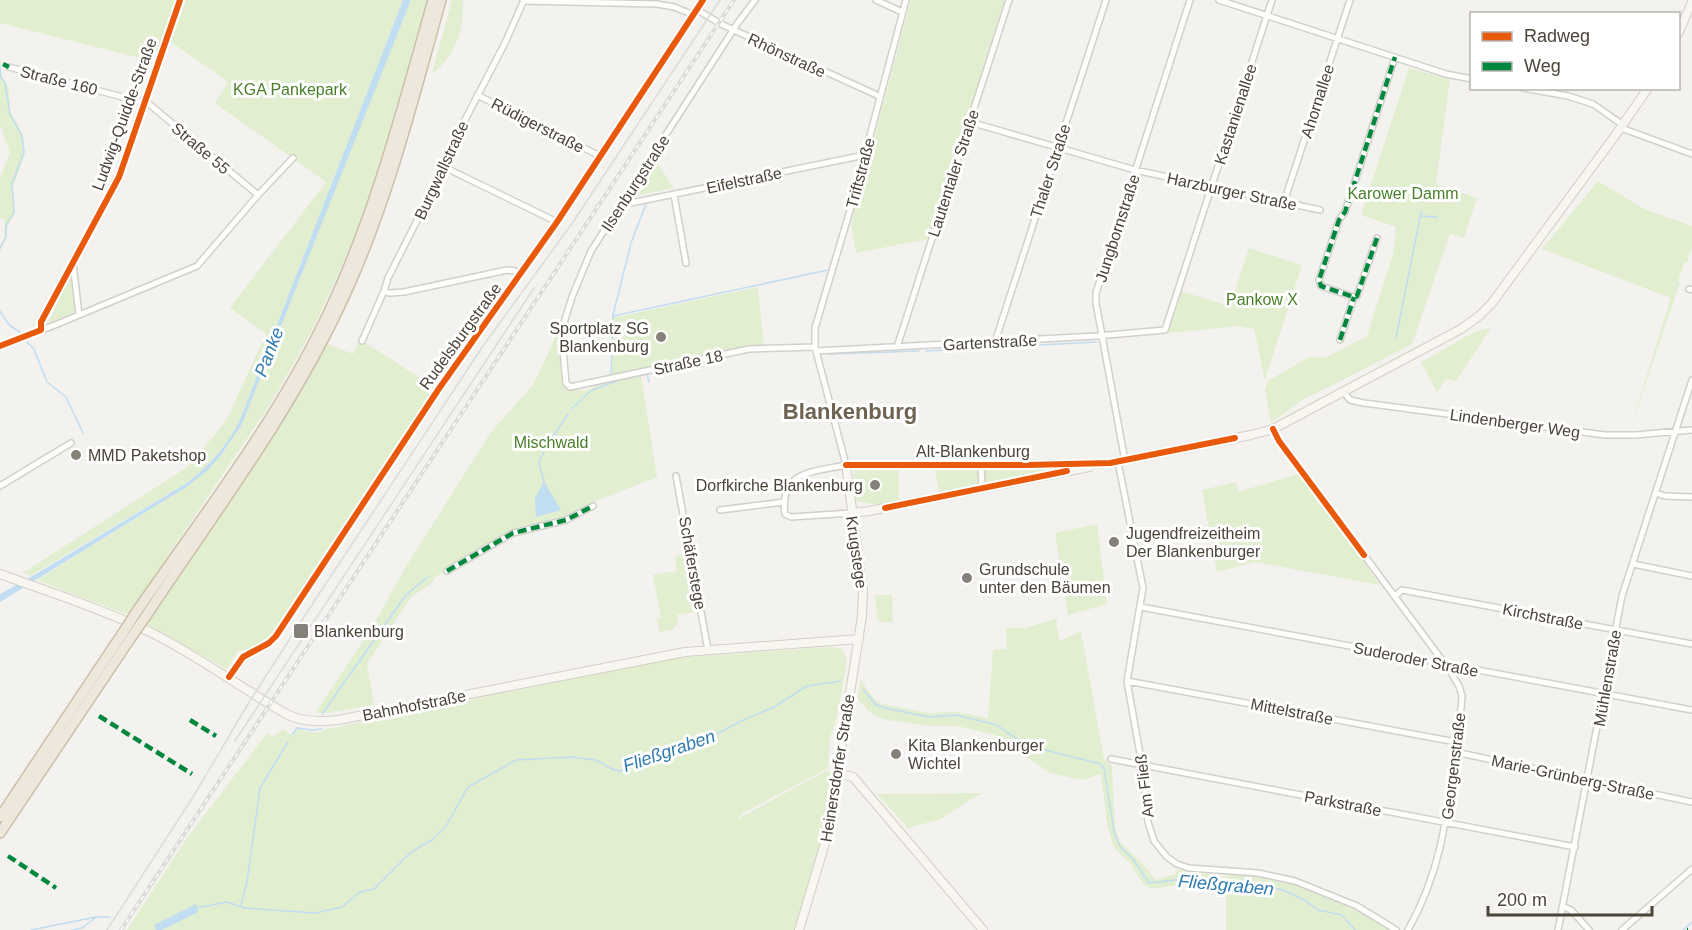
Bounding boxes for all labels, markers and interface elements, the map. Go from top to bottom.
legend [1470,12,1680,90]
text: Radweg [1524,26,1590,46]
street label: Rhönstraße [745,30,828,81]
street label: Ludwig-Quidde-Straße [89,36,160,193]
text: Weg [1524,56,1561,76]
street label: Kastanienallee [1211,62,1260,167]
street label: Ahornallee [1298,62,1337,140]
street label: Straße 160 [18,63,99,98]
park label: KGA Pankepark [233,81,348,98]
street label: Rüdigerstraße [489,95,587,156]
street label: Lautentaler Straße [925,107,982,239]
street label: Burgwallstraße [411,118,472,222]
street label: Straße 55 [168,119,233,178]
street label: Thaler Straße [1027,122,1074,220]
street label: Ilsenburgstraße [598,132,673,235]
street label: Triftstraße [843,136,878,210]
street label: Eifelstraße [705,164,783,197]
street label: Harzburger Straße [1165,169,1299,214]
street label: Jungbornstraße [1092,172,1143,284]
park label: Karower Damm [1347,185,1459,202]
street label: Rudelsburgstraße [416,280,505,393]
park label: Pankow X [1226,291,1298,308]
place label: Sportplatz SG Blankenburg [549,320,649,355]
water label: Panke [251,325,287,379]
marker: Sportplatz SG Blankenburg [654,330,668,344]
street label: Gartenstraße [943,332,1038,353]
street label: Straße 18 [652,347,724,378]
district label: Blankenburg [783,399,917,424]
street label: Lindenberger Weg [1449,406,1581,441]
park label: Mischwald [514,434,588,451]
street label: Alt-Blankenburg [916,443,1030,460]
place label: MMD Paketshop [88,447,206,464]
marker: MMD Paketshop [69,448,83,462]
place label: Dorfkirche Blankenburg [696,477,863,494]
marker: Dorfkirche Blankenburg [868,478,882,492]
street label: Schäferstege [676,515,709,611]
street label: Krugstege [843,515,870,589]
place label: Jugendfreizeitheim Der Blankenburger [1126,525,1261,560]
marker: Jugendfreizeitheim Der Blankenburger [1107,535,1121,549]
place label: Grundschule unter den Bäumen [979,561,1111,596]
marker: Grundschule unter den Bäumen [960,571,974,585]
street label: Kirchstraße [1501,600,1585,633]
marker: Blankenburg [292,622,310,640]
place label: Blankenburg [314,623,404,640]
street label: Mühlenstraße [1591,628,1624,728]
street label: Suderoder Straße [1352,639,1480,680]
street label: Bahnhofstraße [361,687,467,724]
street label: Heinersdorfer Straße [817,693,858,843]
street label: Mittelstraße [1249,695,1335,728]
street label: Georgenstraße [1439,712,1469,821]
water label: Fließgraben [620,726,718,776]
place label: Kita Blankenburger Wichtel [908,737,1045,772]
marker: Kita Blankenburger Wichtel [889,747,903,761]
street label: Marie-Grünberg-Straße [1490,752,1656,803]
street label: Am Fließ [1132,753,1157,819]
street label: Parkstraße [1303,788,1383,819]
water label: Fließgraben [1177,871,1275,899]
scale bar [1488,879,1652,917]
text: 200 m [1497,890,1547,910]

